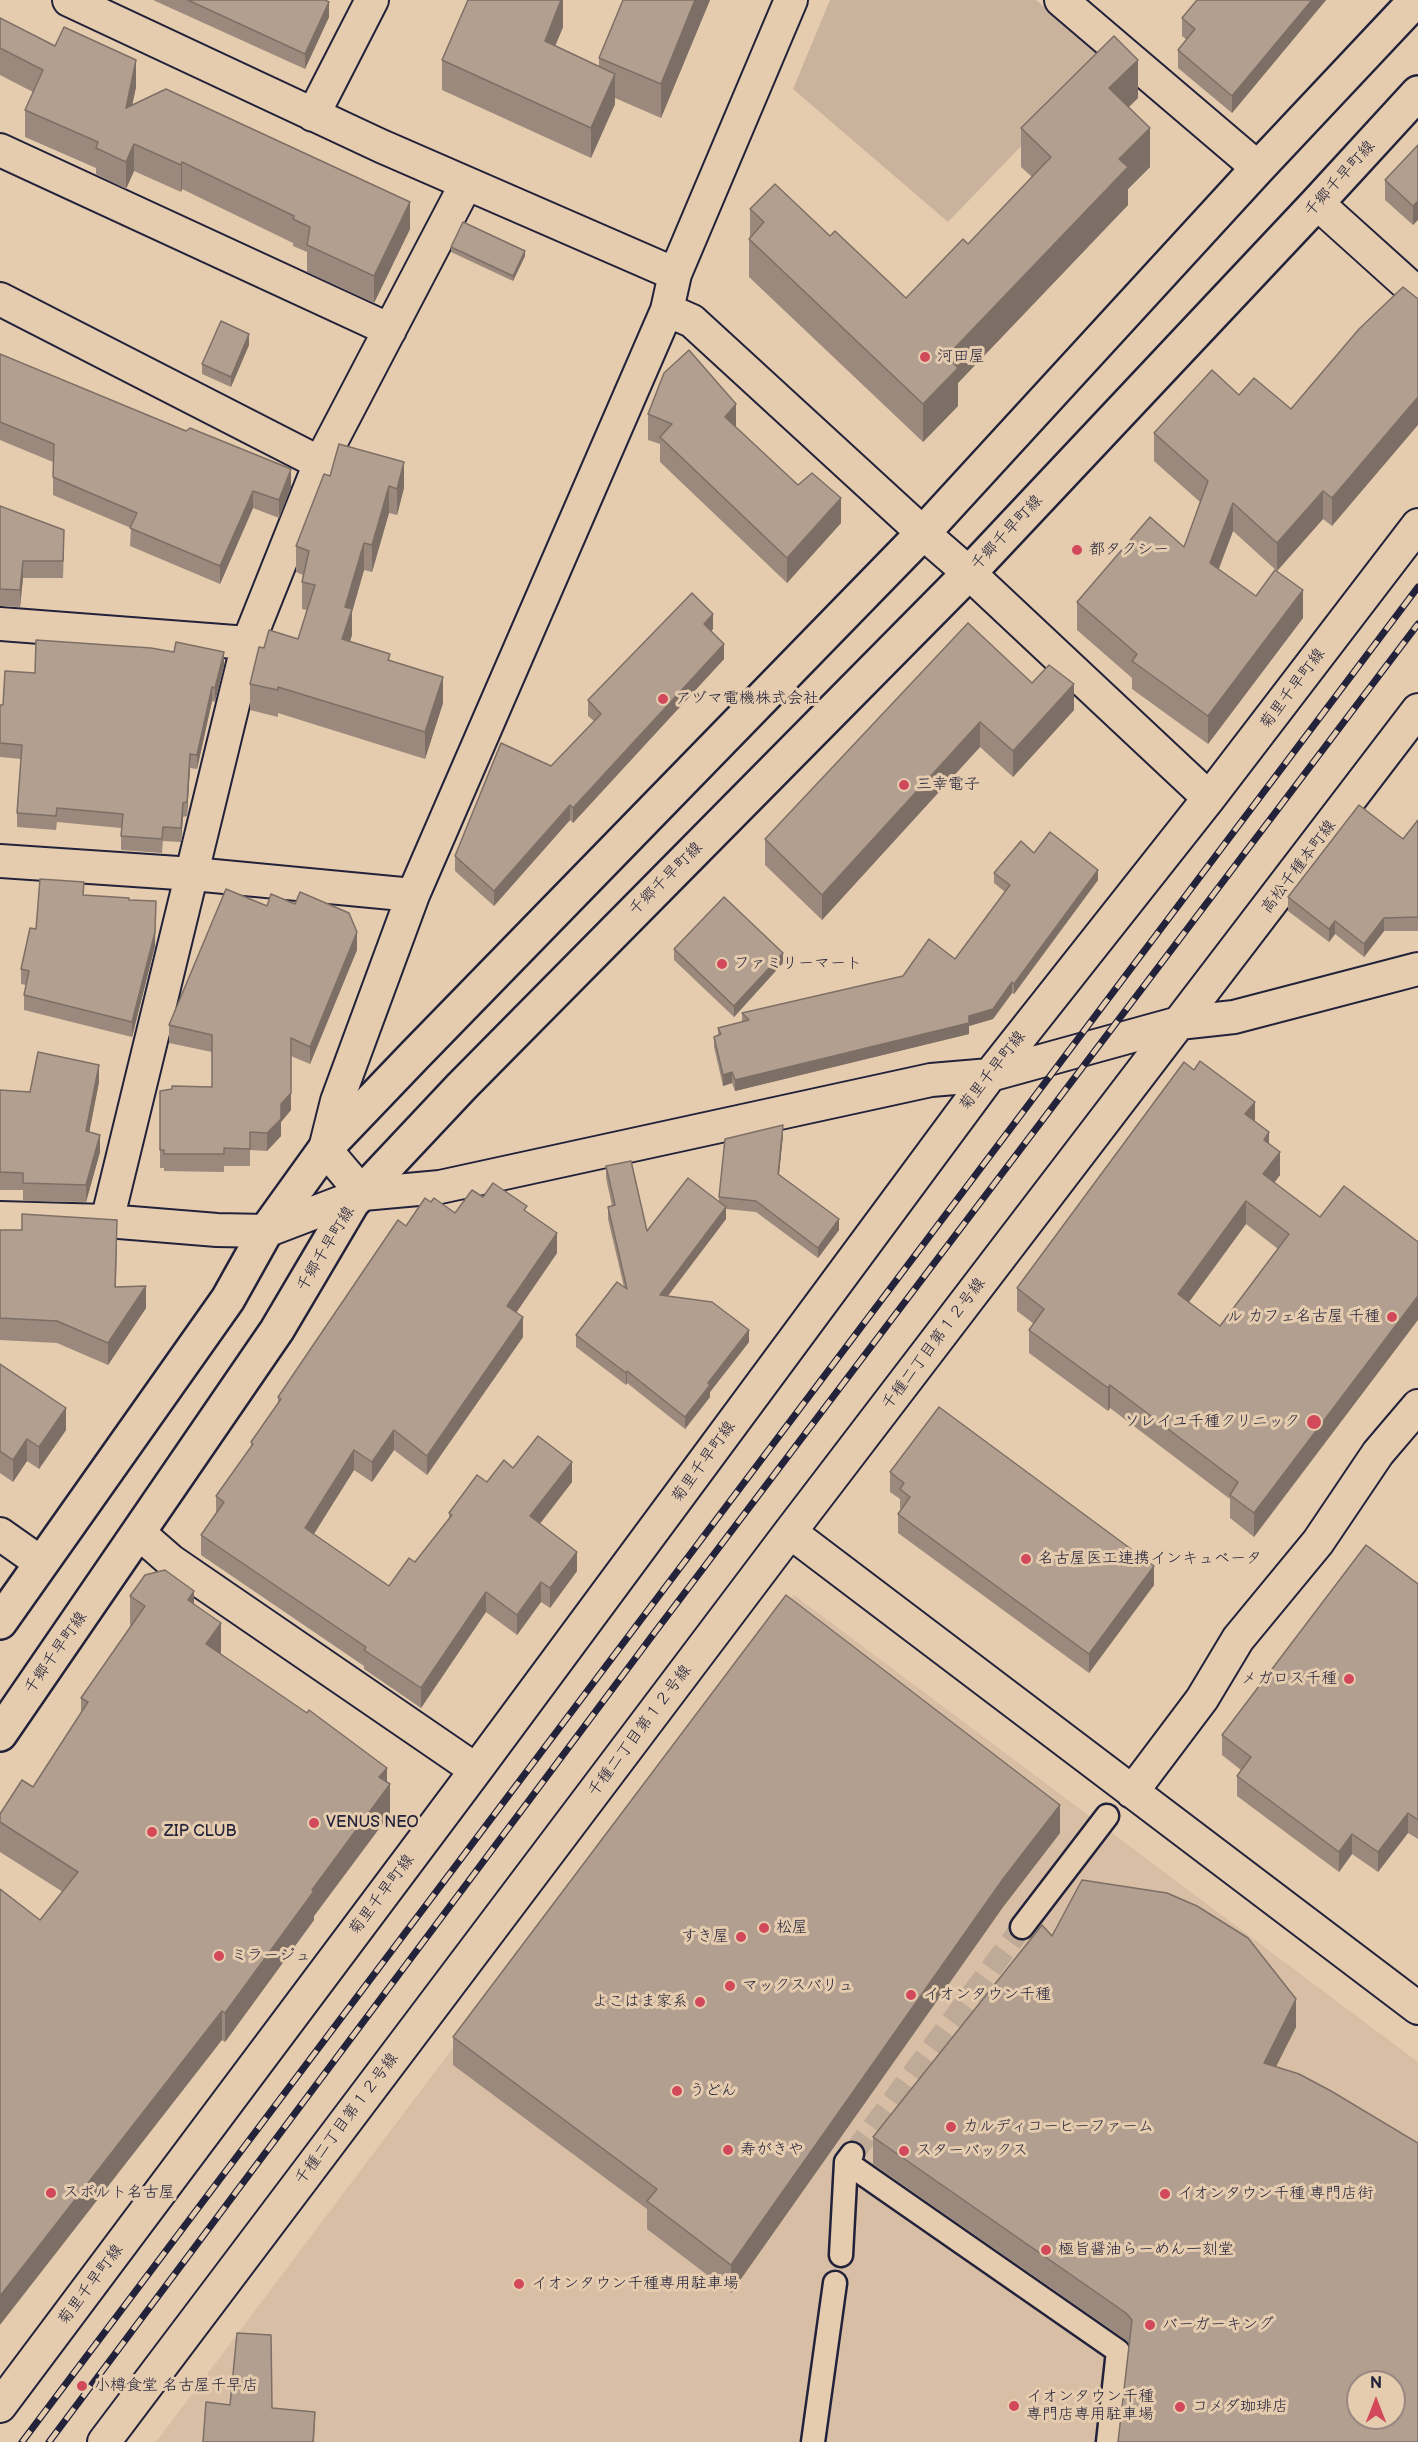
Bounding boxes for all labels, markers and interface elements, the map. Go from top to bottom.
street label: 千郷千早町線 [1301,137,1379,221]
place label: 河田屋 [937,347,985,367]
marker: 河田屋 [918,350,932,364]
street label: 千郷千早町線 [967,491,1047,575]
place label: 都タクシー [1089,540,1169,560]
marker: 都タクシー [1070,543,1084,557]
street label: 菊里千早町線 [1256,645,1330,733]
place label: アヅマ電機株式会社 [675,689,819,709]
marker: アヅマ電機株式会社 [656,692,670,706]
place label: 三幸電子 [916,775,980,795]
marker: 三幸電子 [897,778,911,792]
street label: 高松千種本町線 [1258,816,1340,918]
street label: 千郷千早町線 [625,838,707,920]
place label: ファミリーマート [734,954,862,974]
marker: ファミリーマート [715,957,729,971]
street label: 菊里千早町線 [956,1027,1030,1115]
street label: 千郷千早町線 [293,1203,359,1295]
street label: 千種二丁目第１２号線 [878,1274,990,1414]
place label: ル カフェ名古屋 千種 [1227,1307,1380,1327]
marker: ル カフェ名古屋 千種 [1385,1310,1399,1324]
place label: ソレイユ千種クリニック [1124,1412,1300,1432]
marker: ソレイユ千種クリニック [1305,1413,1323,1431]
street label: 菊里千早町線 [668,1418,740,1506]
place label: 名古屋医工連携インキュベータ [1038,1549,1262,1569]
marker: 名古屋医工連携インキュベータ [1019,1552,1033,1566]
street label: 千郷千早町線 [21,1608,91,1698]
street label: 千種二丁目第１２号線 [584,1661,696,1801]
place label: メガロス千種 [1241,1669,1337,1689]
marker: メガロス千種 [1342,1672,1356,1686]
place label: VENUS NEO [326,1813,419,1833]
marker: VENUS NEO [307,1816,321,1830]
place label: ZIP CLUB [164,1822,236,1842]
marker: ZIP CLUB [145,1825,159,1839]
street label: 菊里千早町線 [345,1851,419,1939]
place label: 松屋 [776,1918,808,1938]
marker: 松屋 [757,1921,771,1935]
place label: すき屋 [681,1927,729,1947]
marker: すき屋 [734,1930,748,1944]
place label: ミラージュ [231,1946,311,1966]
marker: ミラージュ [212,1949,226,1963]
place label: マックスバリュ [742,1976,854,1996]
marker: マックスバリュ [723,1979,737,1993]
place label: イオンタウン千種 [923,1985,1051,2005]
marker: イオンタウン千種 [904,1988,918,2002]
place label: よこはま家系 [592,1992,688,2012]
marker: よこはま家系 [693,1995,707,2009]
street label: 千種二丁目第１２号線 [291,2049,403,2189]
place label: うどん [689,2081,737,2101]
marker: うどん [670,2084,684,2098]
place label: カルディコーヒーファーム [963,2117,1154,2137]
marker: カルディコーヒーファーム [944,2120,958,2134]
place label: 寿がきや [740,2140,804,2160]
place label: スターバックス [916,2141,1028,2161]
marker: 寿がきや [721,2143,735,2157]
marker: スターバックス [897,2144,911,2158]
place label: スポルト名古屋 [63,2183,175,2203]
place label: イオンタウン千種 専門店街 [1177,2184,1373,2204]
marker: スポルト名古屋 [44,2186,58,2200]
marker: イオンタウン千種 専門店街 [1158,2187,1172,2201]
place label: 極旨醤油らーめん一刻堂 [1058,2240,1234,2260]
street label: 菊里千早町線 [54,2241,128,2329]
marker: 極旨醤油らーめん一刻堂 [1039,2243,1053,2257]
place label: イオンタウン千種専用駐車場 [531,2274,739,2294]
marker: イオンタウン千種専用駐車場 [512,2277,526,2291]
place label: バーガーキング [1162,2315,1274,2335]
marker: バーガーキング [1143,2318,1157,2332]
north arrow [1346,2370,1406,2430]
text: N [1370,2374,1382,2393]
place label: 小樽食堂 名古屋千早店 [94,2376,258,2396]
marker: 小樽食堂 名古屋千早店 [75,2379,89,2393]
place label: イオンタウン千種 専門店専用駐車場 [1026,2387,1154,2425]
place label: コメダ珈琲店 [1192,2397,1288,2417]
marker: イオンタウン千種 専門店専用駐車場 [1007,2399,1021,2413]
marker: コメダ珈琲店 [1173,2400,1187,2414]

